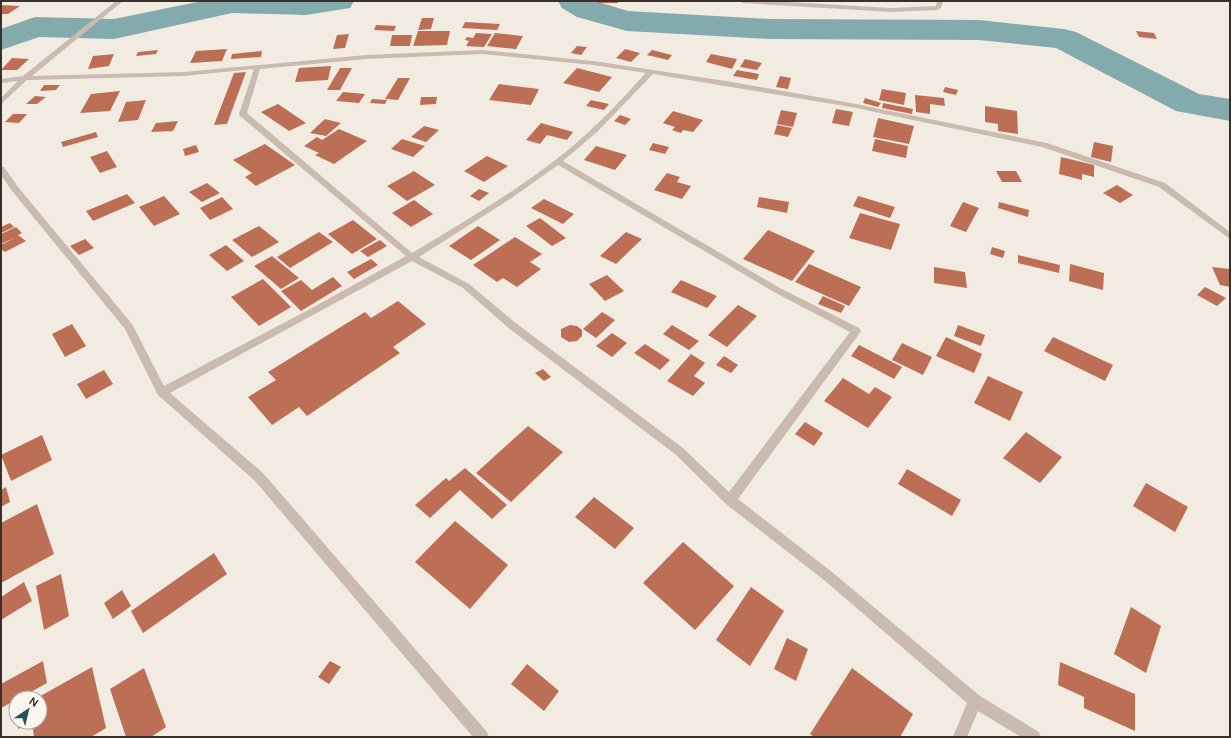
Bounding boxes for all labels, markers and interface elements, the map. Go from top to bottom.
north arrow [8,690,48,730]
text: N [26,694,41,710]

